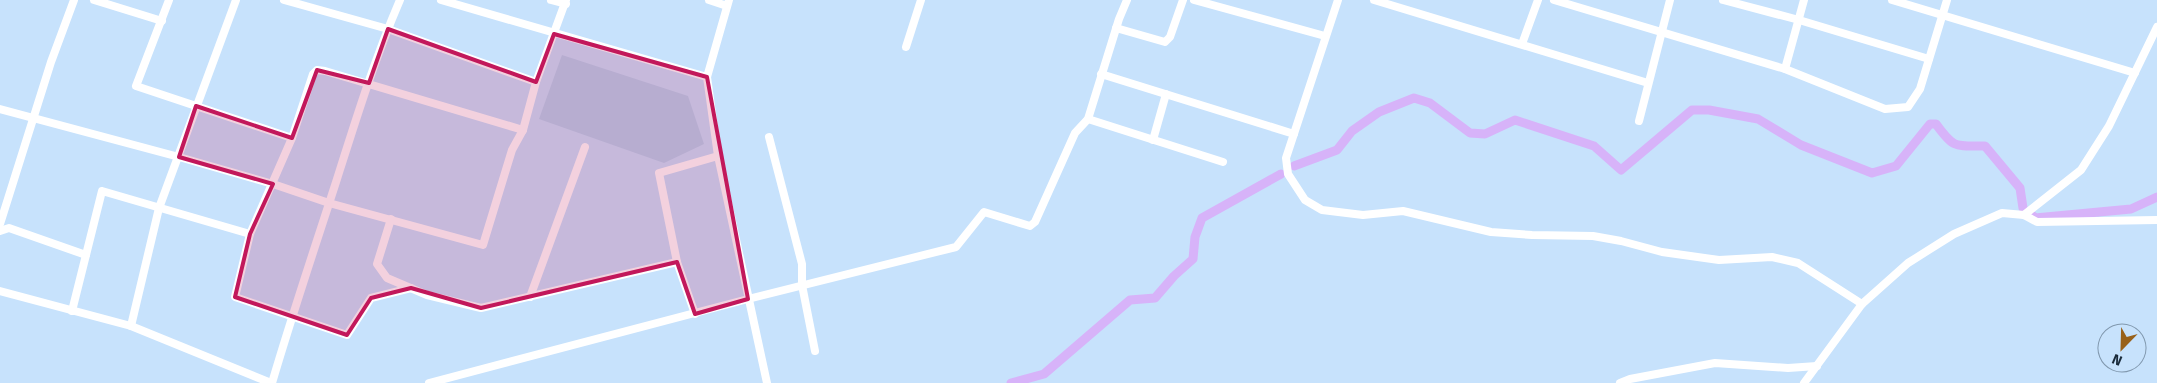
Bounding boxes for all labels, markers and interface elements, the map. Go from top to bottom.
north arrow [2097,323,2147,373]
text: N [2110,350,2125,369]

